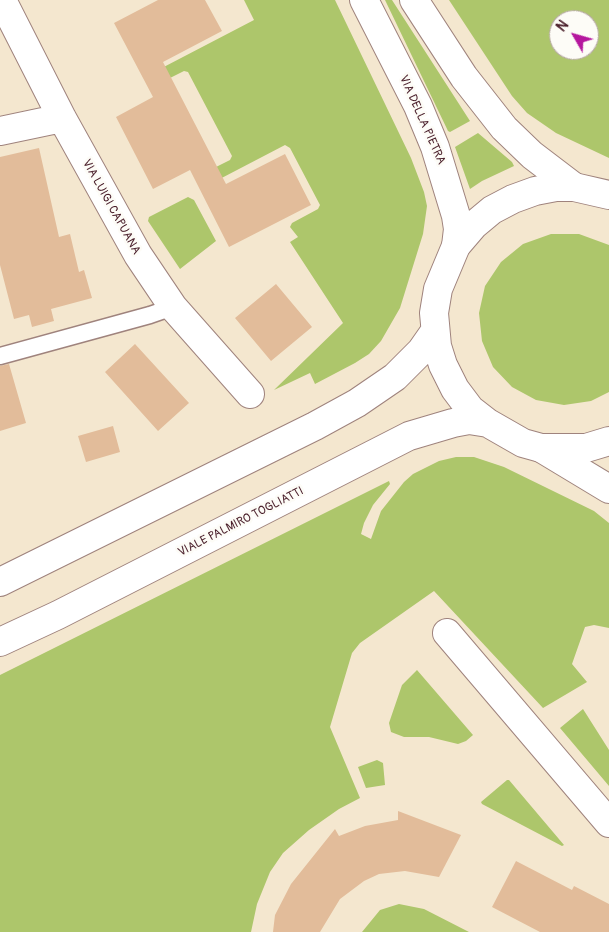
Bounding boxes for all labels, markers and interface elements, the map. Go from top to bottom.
north arrow [549,10,599,60]
text: N [553,17,572,35]
street label: VIA DELLA PIETRA [396,73,448,167]
street label: VIA LUIGI CAPUANA [79,157,143,257]
street label: VIALE PALMIRO TOGLIATTI [176,484,306,560]

